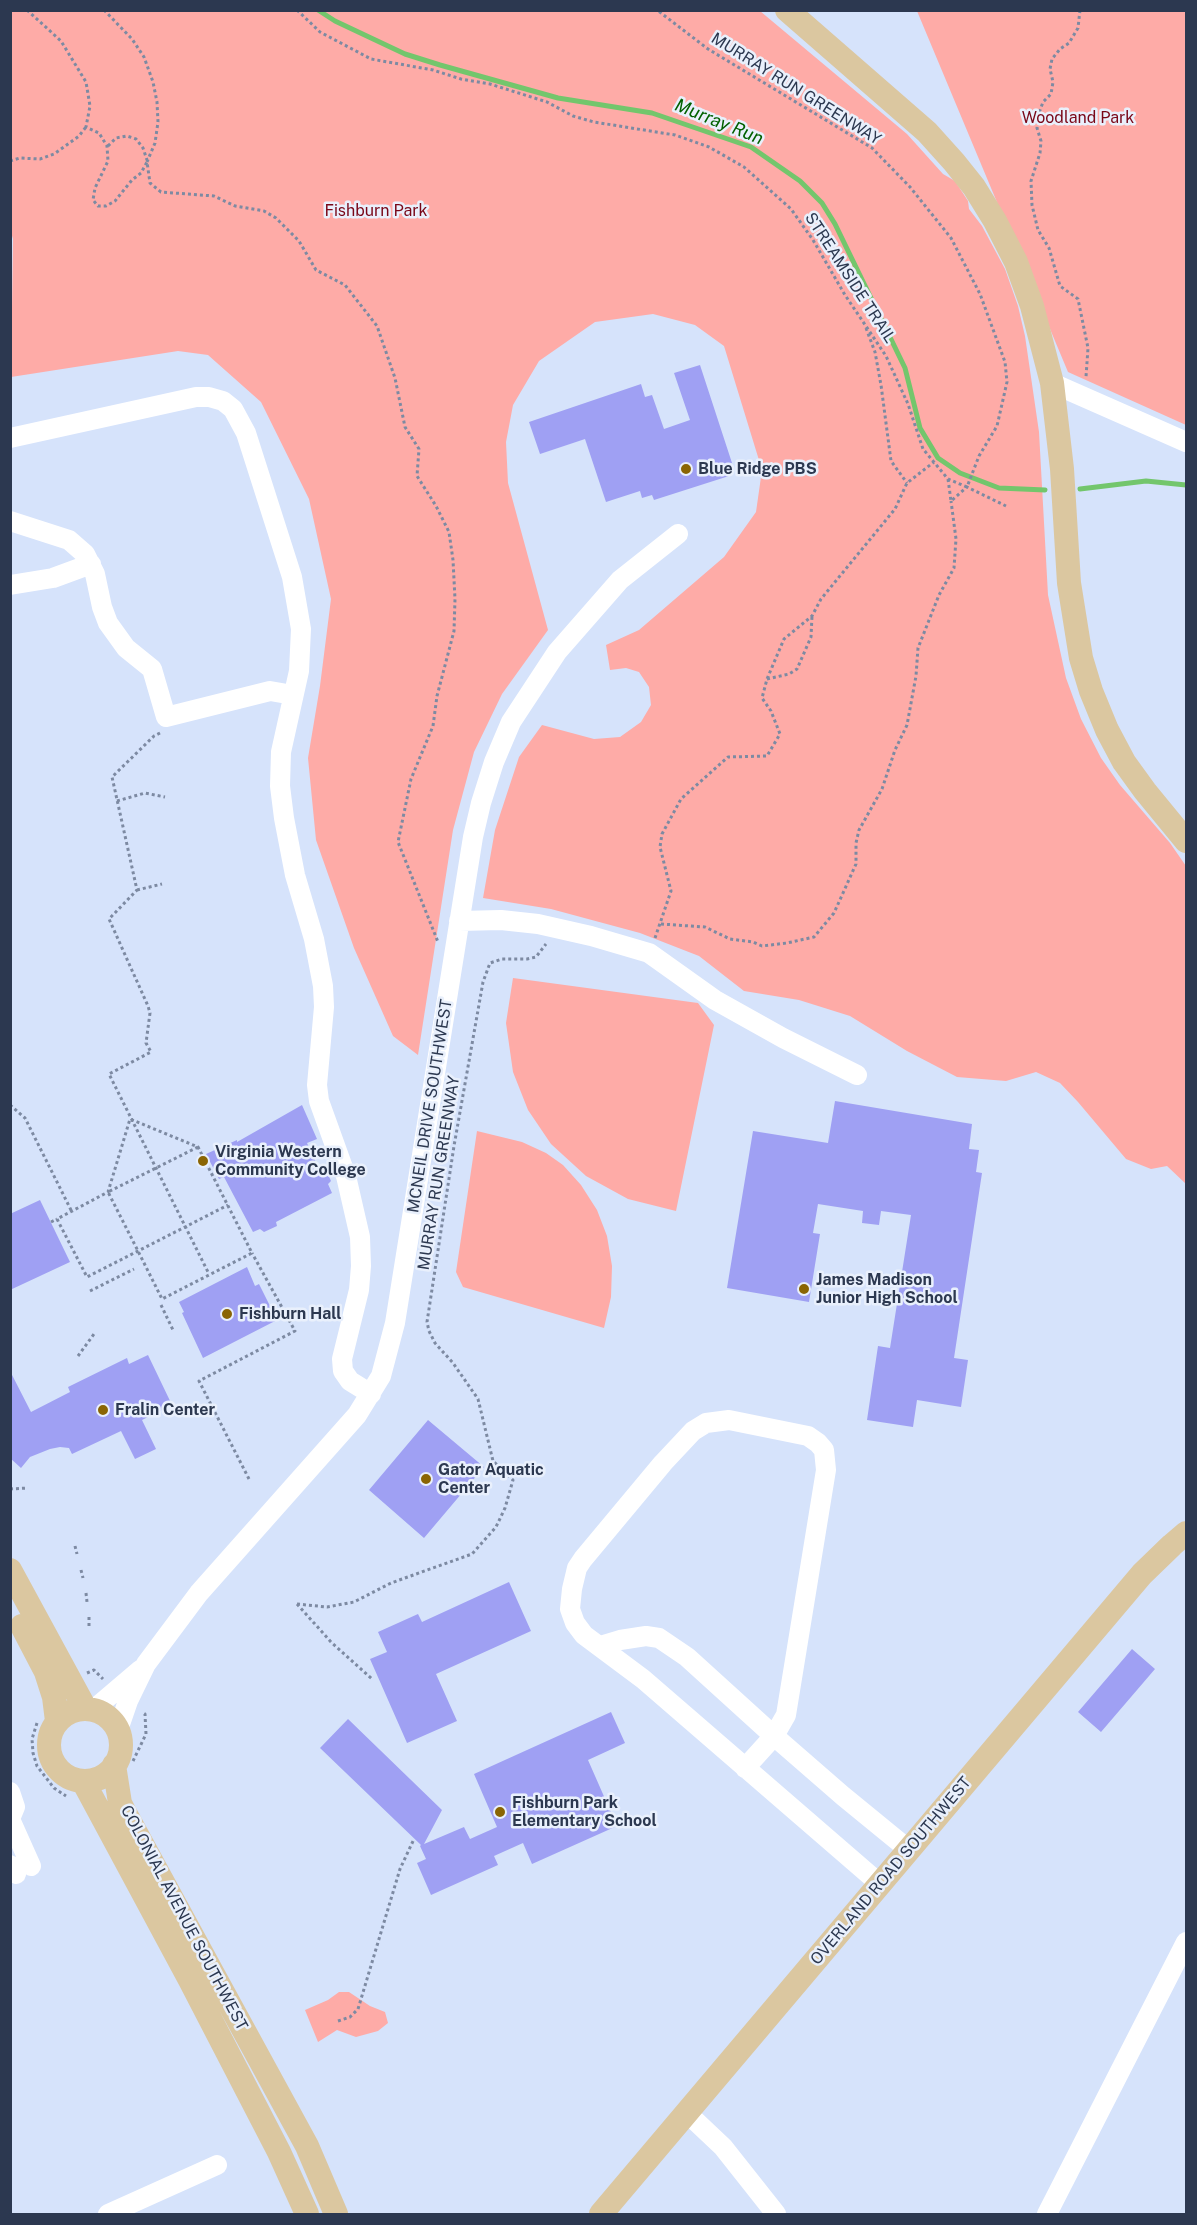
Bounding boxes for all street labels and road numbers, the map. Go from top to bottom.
street label: MURRAY RUN GREENWAY [708,29,884,149]
street label: STREAMSIDE TRAIL [801,209,899,347]
street label: MCNEIL DRIVE SOUTHWEST [404,998,456,1214]
street label: MURRAY RUN GREENWAY [414,1074,464,1272]
street label: OVERLAND ROAD SOUTHWEST [807,1773,975,1969]
street label: COLONIAL AVENUE SOUTHWEST [116,1802,252,2034]

